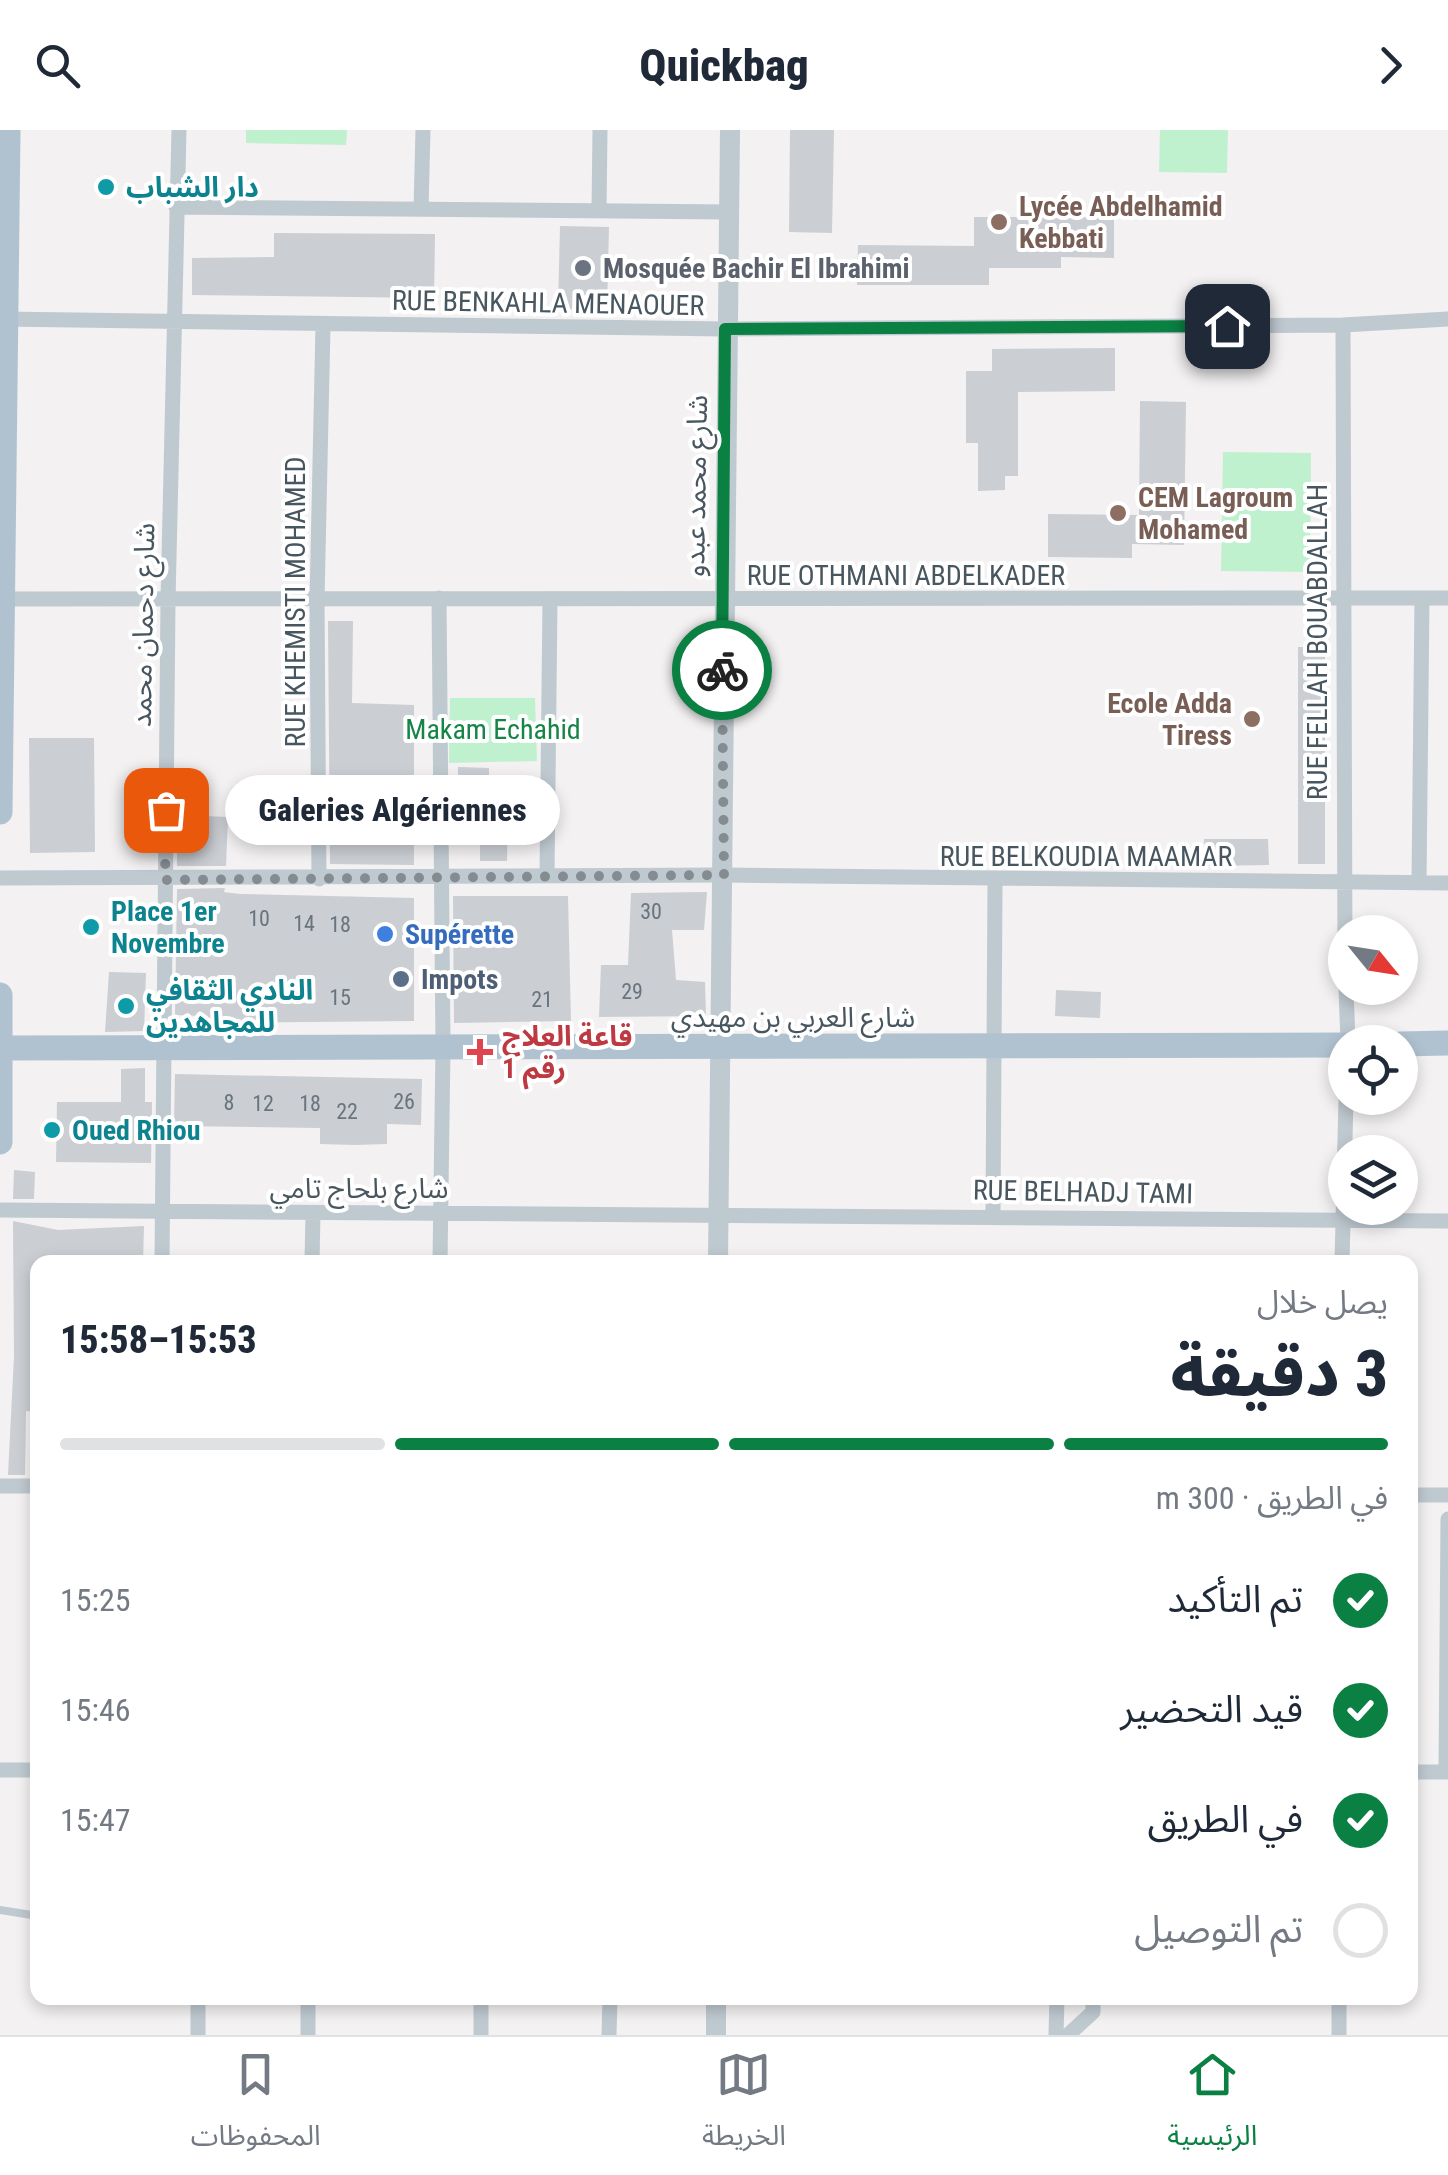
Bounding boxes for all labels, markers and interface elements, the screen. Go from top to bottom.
icon: search [30,38,85,93]
icon: forward [1363,38,1418,93]
text: Quickbag [639,39,809,92]
place label: دار الشباب [126,171,259,204]
marker: دار الشباب [95,176,117,198]
place label: Lycée Abdelhamid Kebbati [1019,190,1223,255]
marker: Lycée Abdelhamid Kebbati [988,211,1010,233]
place label: Mosquée Bachir El Ibrahimi [603,252,910,285]
marker: Mosquée Bachir El Ibrahimi [572,257,594,279]
street label: RUE BENKAHLA MENAOUER [392,284,705,322]
pin [1185,284,1270,369]
icon: home [1200,299,1255,354]
street label: شارع محمد عبدو [678,395,718,577]
street label: RUE KHEMISTI MOHAMED [279,457,312,747]
place label: CEM Lagroum Mohamed [1138,481,1293,546]
street label: RUE FELLAH BOUABDALLAH [1301,484,1334,800]
marker: CEM Lagroum Mohamed [1107,502,1129,524]
street label: شارع دحمان محمد [125,523,165,728]
street label: RUE OTHMANI ABDELKADER [747,559,1065,592]
courier [672,620,772,720]
icon: bike [695,643,750,698]
place label: Ecole Adda Tiress [1107,687,1232,752]
marker: Ecole Adda Tiress [1241,708,1263,730]
park label: Makam Echahid [405,713,581,746]
pin [124,768,209,853]
callout: Galeries Algériennes [226,775,561,845]
icon: bag [139,783,194,838]
text: Galeries Algériennes [258,791,527,829]
street label: RUE BELKOUDIA MAAMAR [940,840,1233,873]
place label: Place 1er Novembre [111,895,225,960]
house number: 30 [640,899,662,924]
house number: 10 [248,906,270,931]
house number: 14 [293,911,315,936]
house number: 18 [329,912,351,937]
north arrow [1328,915,1418,1005]
map controls [1328,915,1418,1225]
marker: Place 1er Novembre [80,916,102,938]
place label: Supérette [405,918,514,951]
marker: Supérette [374,923,396,945]
place label: Impots [421,963,498,996]
marker: Impots [390,968,412,990]
place label: النادي الثقافي للمجاهدين [146,974,313,1039]
house number: 29 [621,979,643,1004]
house number: 15 [329,985,351,1010]
house number: 21 [531,987,553,1012]
marker: النادي الثقافي للمجاهدين [115,995,137,1017]
street label: شارع العربي بن مهيدي [671,1001,915,1038]
place label: قاعة العلاج رقم 1 [502,1020,632,1090]
button: locate [1328,1025,1418,1115]
marker: قاعة العلاج رقم 1 [467,1039,493,1065]
house number: 26 [393,1089,415,1114]
house number: 8 [224,1090,234,1115]
house number: 12 [252,1091,274,1116]
house number: 18 [299,1091,321,1116]
house number: 22 [336,1099,358,1124]
place label: Oued Rhiou [72,1114,200,1147]
marker: Oued Rhiou [41,1119,63,1141]
button: layers [1328,1135,1418,1225]
street label: شارع بلحاج تامي [269,1172,449,1209]
street label: RUE BELHADJ TAMI [973,1174,1193,1210]
text: يصل خلال [1257,1283,1388,1321]
text: 15:53–15:58 [60,1318,257,1362]
text: 3 دقيقة [1170,1336,1388,1412]
text: في الطريق · 300 m [1156,1479,1388,1517]
icon: check [1333,1573,1388,1628]
text: تم التأكيد [1167,1577,1303,1621]
text: 15:25 [60,1581,131,1619]
icon: check [1333,1683,1388,1738]
text: قيد التحضير [1120,1687,1303,1731]
text: 15:46 [60,1691,131,1729]
icon: check [1333,1793,1388,1848]
text: في الطريق [1147,1797,1303,1841]
text: 15:47 [60,1801,131,1839]
text: تم التوصيل [1134,1907,1303,1951]
tab: المحفوظات [191,2047,321,2166]
tab: الخريطة [702,2047,786,2166]
tab: الرئيسية [1167,2047,1257,2166]

